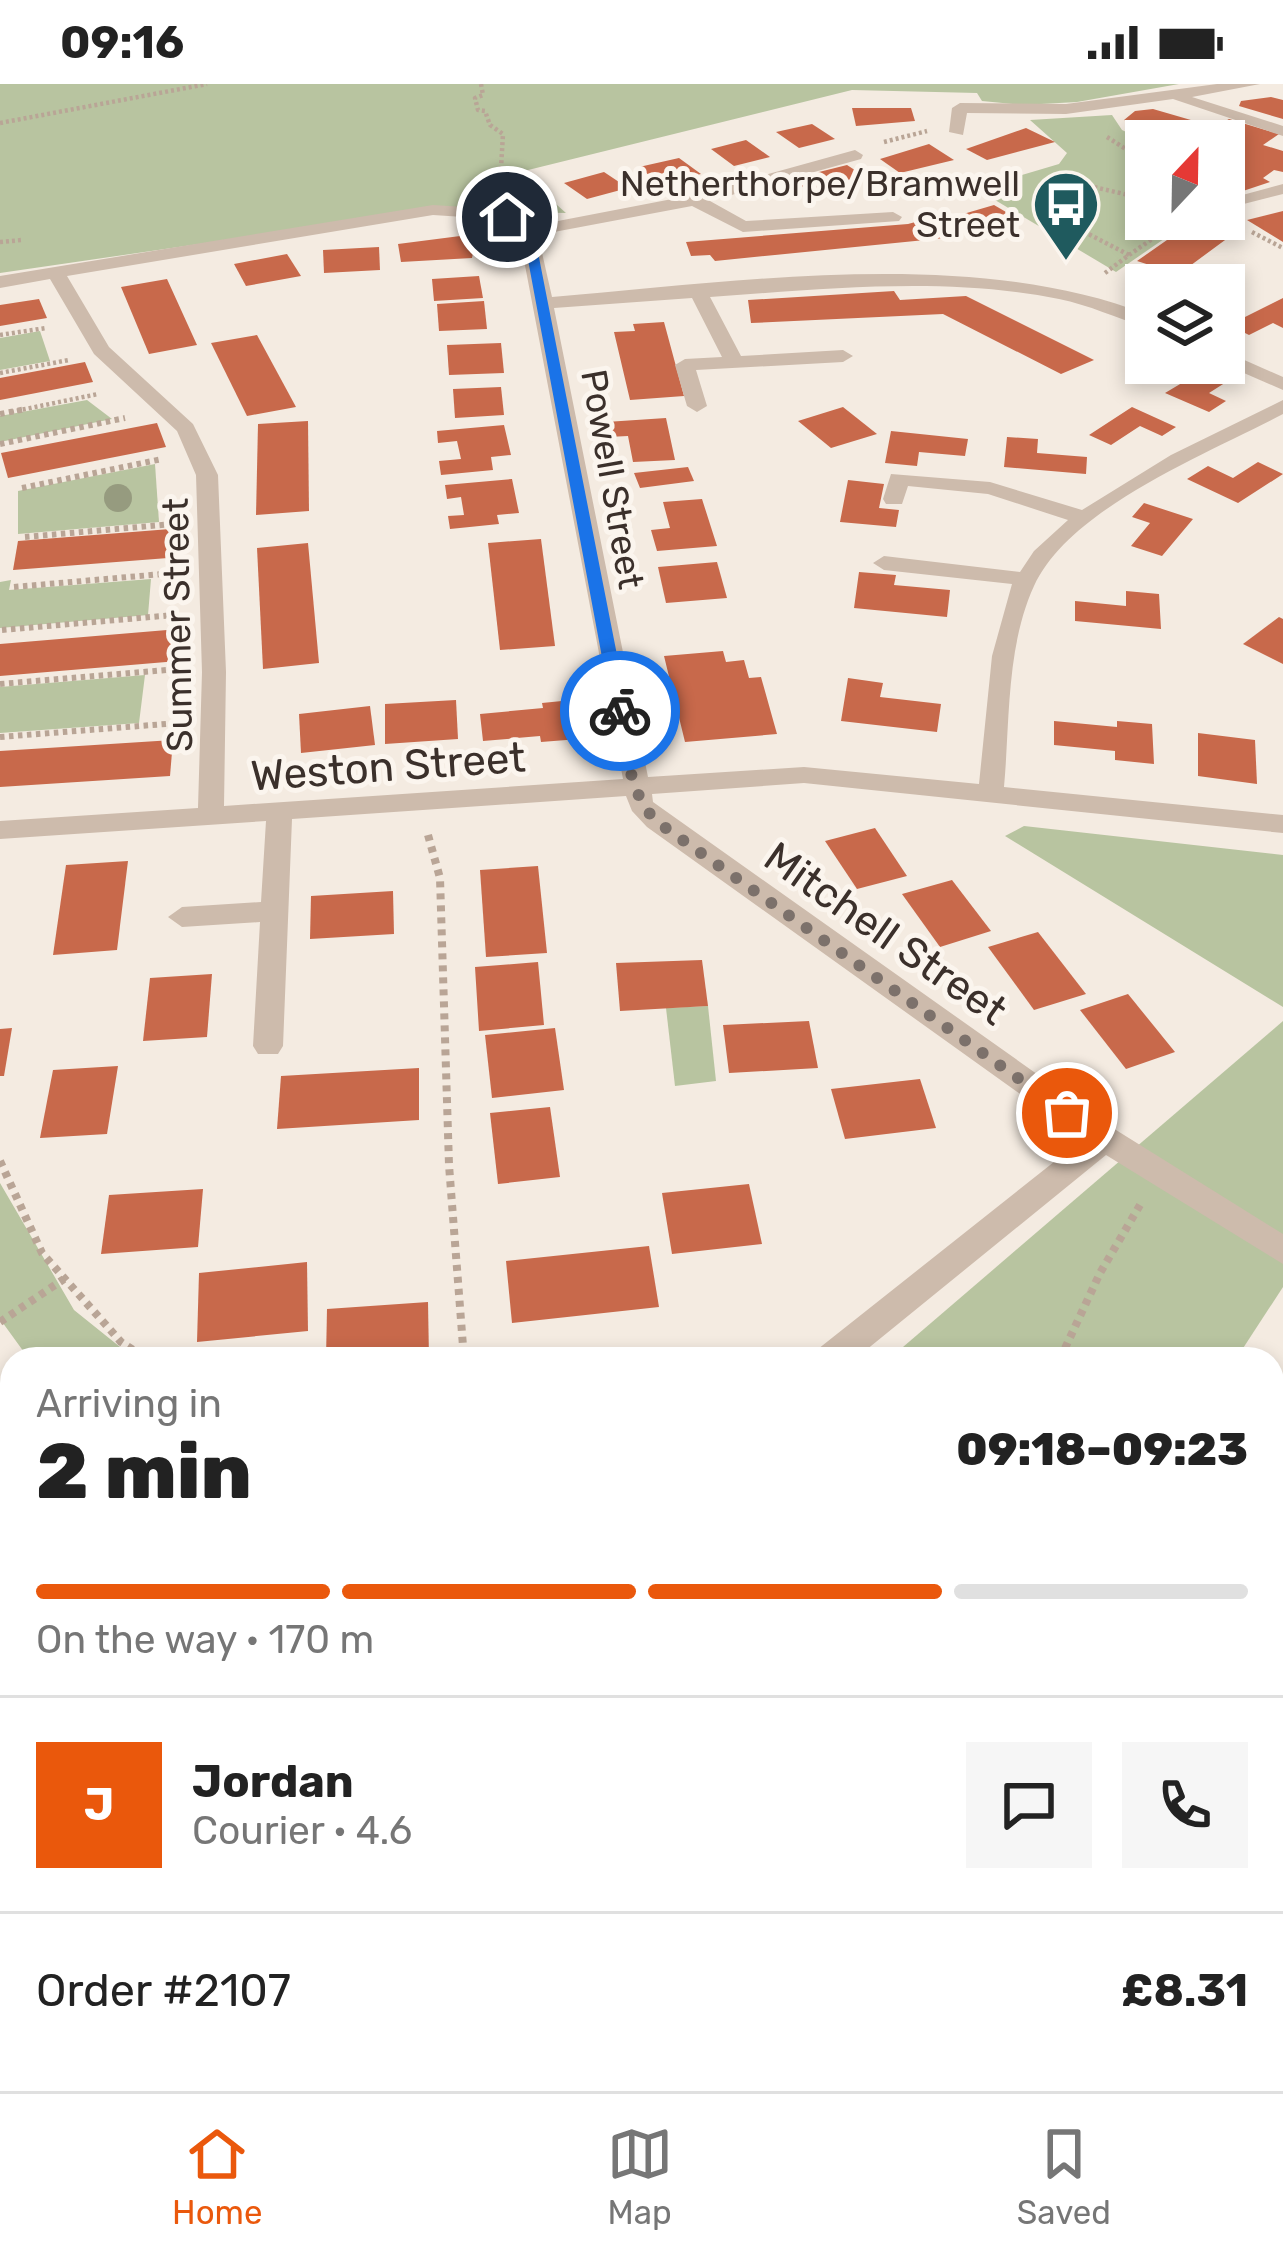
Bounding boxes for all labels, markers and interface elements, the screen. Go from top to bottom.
text: 09:16 [60,16,184,69]
north arrow [1125,120,1245,240]
map controls [1125,120,1245,384]
place label: Netherthorpe/Bramwell Street [620,162,1020,246]
pin [456,166,558,268]
bus stop icon: Netherthorpe/Bramwell Street [1031,169,1101,263]
icon: home [474,184,540,250]
button: layers [1125,264,1245,384]
street label: Powell Street [572,366,653,592]
street label: Summer Street [154,498,201,752]
courier [560,651,680,771]
icon: bike [587,678,653,744]
street label: Weston Street [249,732,527,802]
street label: Mitchell Street [755,832,1016,1036]
pin [1016,1062,1118,1164]
icon: bag [1034,1080,1100,1146]
text: Arriving in [36,1381,222,1427]
text: 09:18–09:23 [956,1423,1248,1476]
text: 2 min [36,1425,252,1518]
text: On the way · 170 m [36,1617,374,1663]
button: chat [966,1742,1092,1868]
button: phone [1122,1742,1248,1868]
text: Jordan [192,1755,354,1808]
text: J [84,1778,114,1831]
text: Courier · 4.6 [192,1808,412,1854]
text: Order #2107 [36,1964,291,2017]
text: £8.31 [1121,1964,1248,2017]
tab: Home [172,2121,262,2232]
tab: Map [607,2121,673,2232]
tab: Saved [1017,2121,1111,2232]

